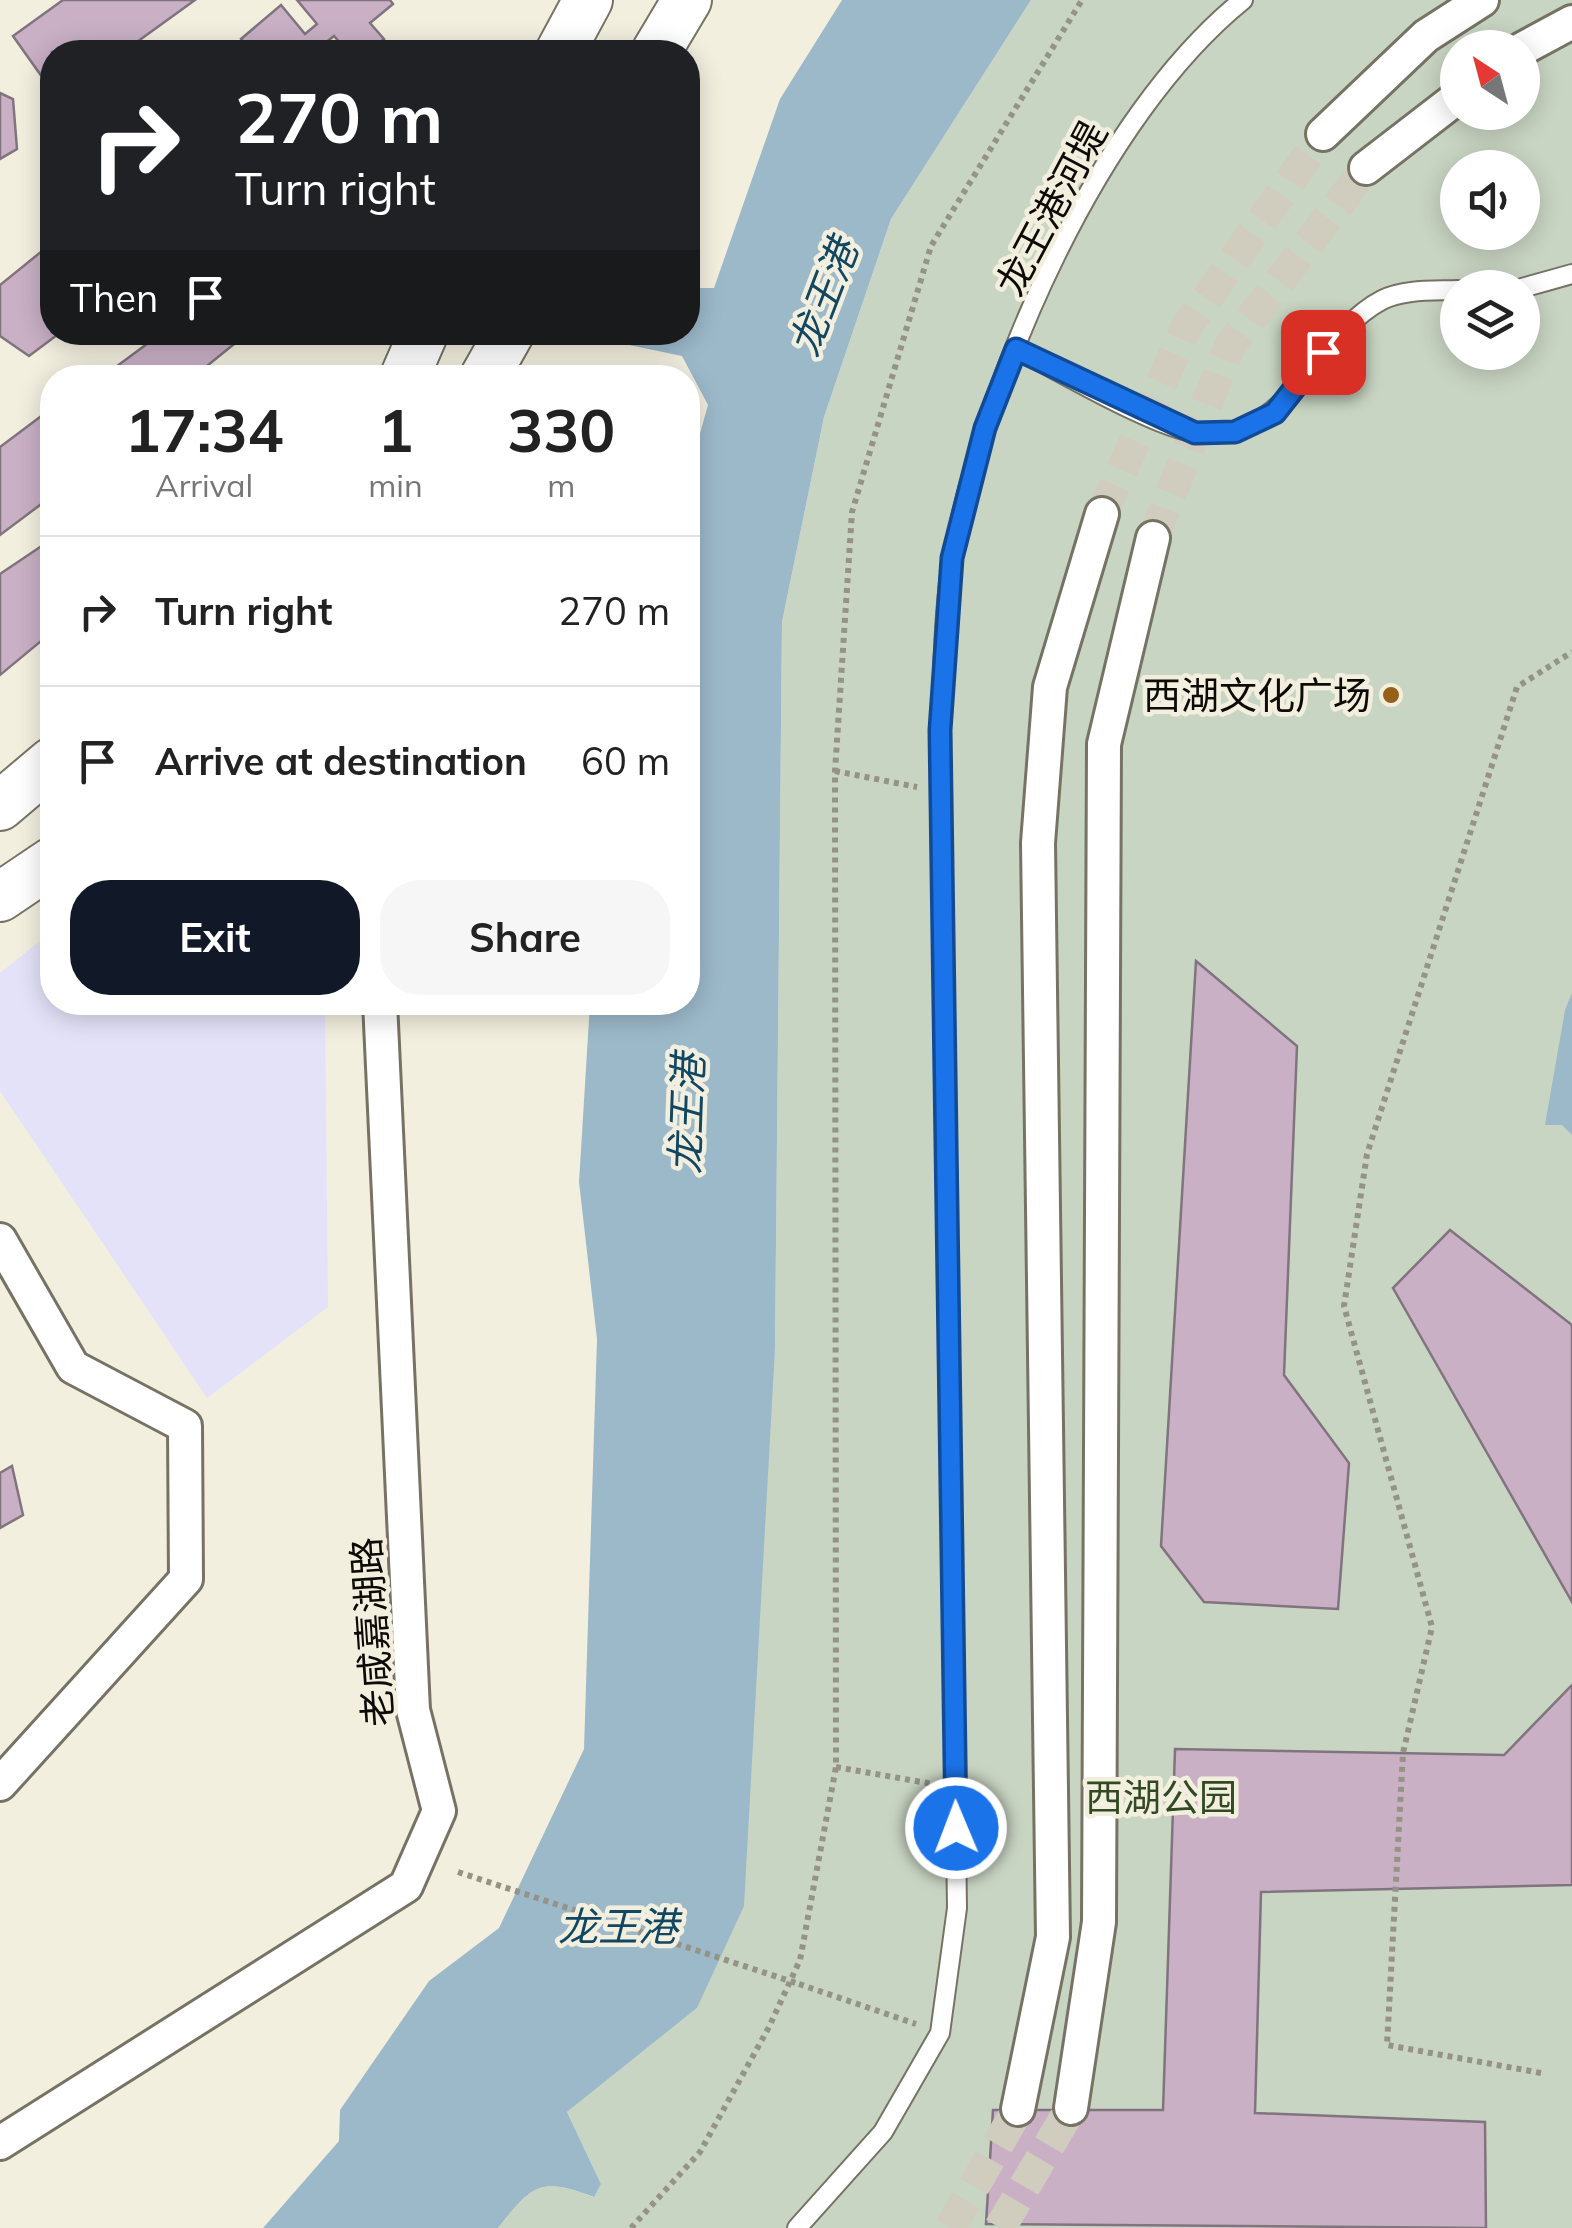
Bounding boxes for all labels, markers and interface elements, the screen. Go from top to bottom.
north arrow [1440,30,1540,130]
map controls [1440,30,1540,370]
text: 270 m [235,73,443,161]
icon: right [70,80,200,210]
street label: 龙王港河堤 [985,113,1117,303]
button: sound [1440,150,1540,250]
text: Turn right [235,160,436,216]
water label: 龙王港 [778,227,870,362]
icon: arrive [178,270,233,325]
button: layers [1440,270,1540,370]
text: Then [70,274,158,322]
pin [1281,310,1366,395]
icon: arrive [1296,325,1351,380]
text: 17:34 [125,392,284,467]
text: 1 [377,392,413,467]
text: 330 [507,392,615,467]
text: Arrival [155,465,253,505]
text: min [368,465,423,505]
text: m [547,465,575,505]
icon: right [70,584,125,639]
text: Turn right [155,587,332,635]
text: 270 m [558,587,670,635]
place label: 西湖文化广场 [1143,671,1371,719]
marker: 西湖文化广场 [1380,684,1402,706]
icon: arrive [70,734,125,789]
text: Arrive at destination [155,737,527,785]
text: 60 m [581,737,670,785]
button: Exit [70,880,360,995]
button: Share [380,880,670,995]
water label: 龙王港 [659,1048,713,1175]
street label: 老咸嘉湖路 [341,1536,403,1728]
park label: 西湖公园 [1085,1773,1237,1821]
position arrow [904,1776,1008,1880]
water label: 龙王港 [558,1901,683,1951]

